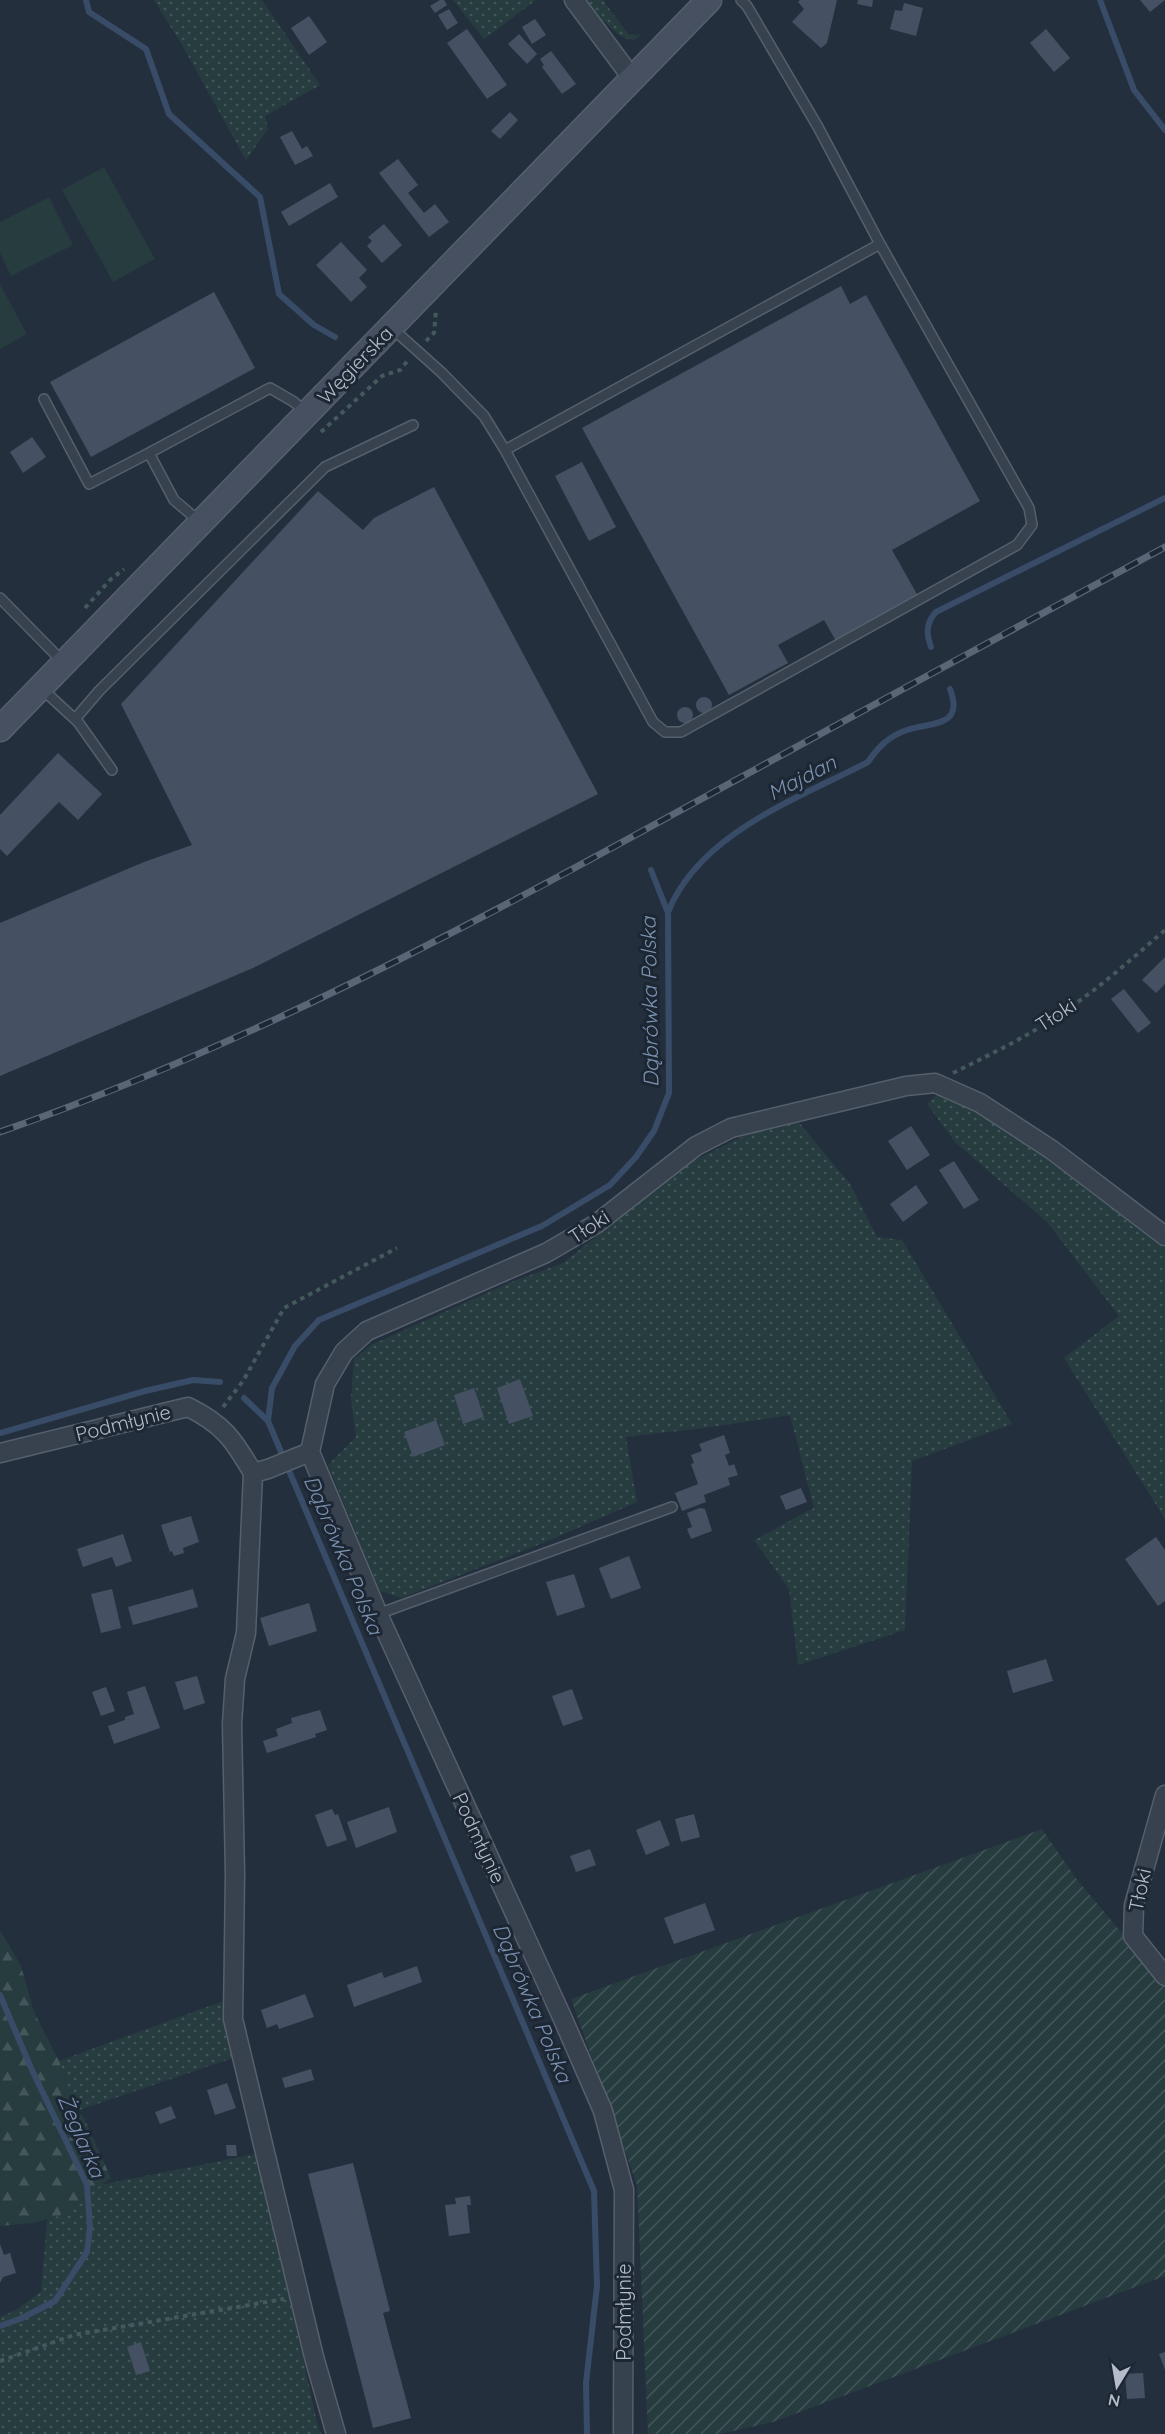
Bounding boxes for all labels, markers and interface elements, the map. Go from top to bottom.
street label: Węgierska [312,321,398,409]
water label: Majdan [763,748,841,805]
water label: Dąbrówka Polska [634,915,663,1087]
street label: Tłoki [1031,992,1081,1037]
street label: Tłoki [564,1204,614,1249]
street label: Podmłynie [73,1399,173,1446]
water label: Dąbrówka Polska [299,1471,390,1639]
street label: Podmłynie [448,1788,511,1887]
street label: Tłoki [1123,1866,1156,1914]
water label: Dąbrówka Polska [488,1919,579,2087]
water label: Żeglarka [53,2090,112,2182]
street label: Podmłynie [611,2263,636,2361]
north arrow [1087,2356,1147,2416]
text: N [1106,2390,1122,2412]

